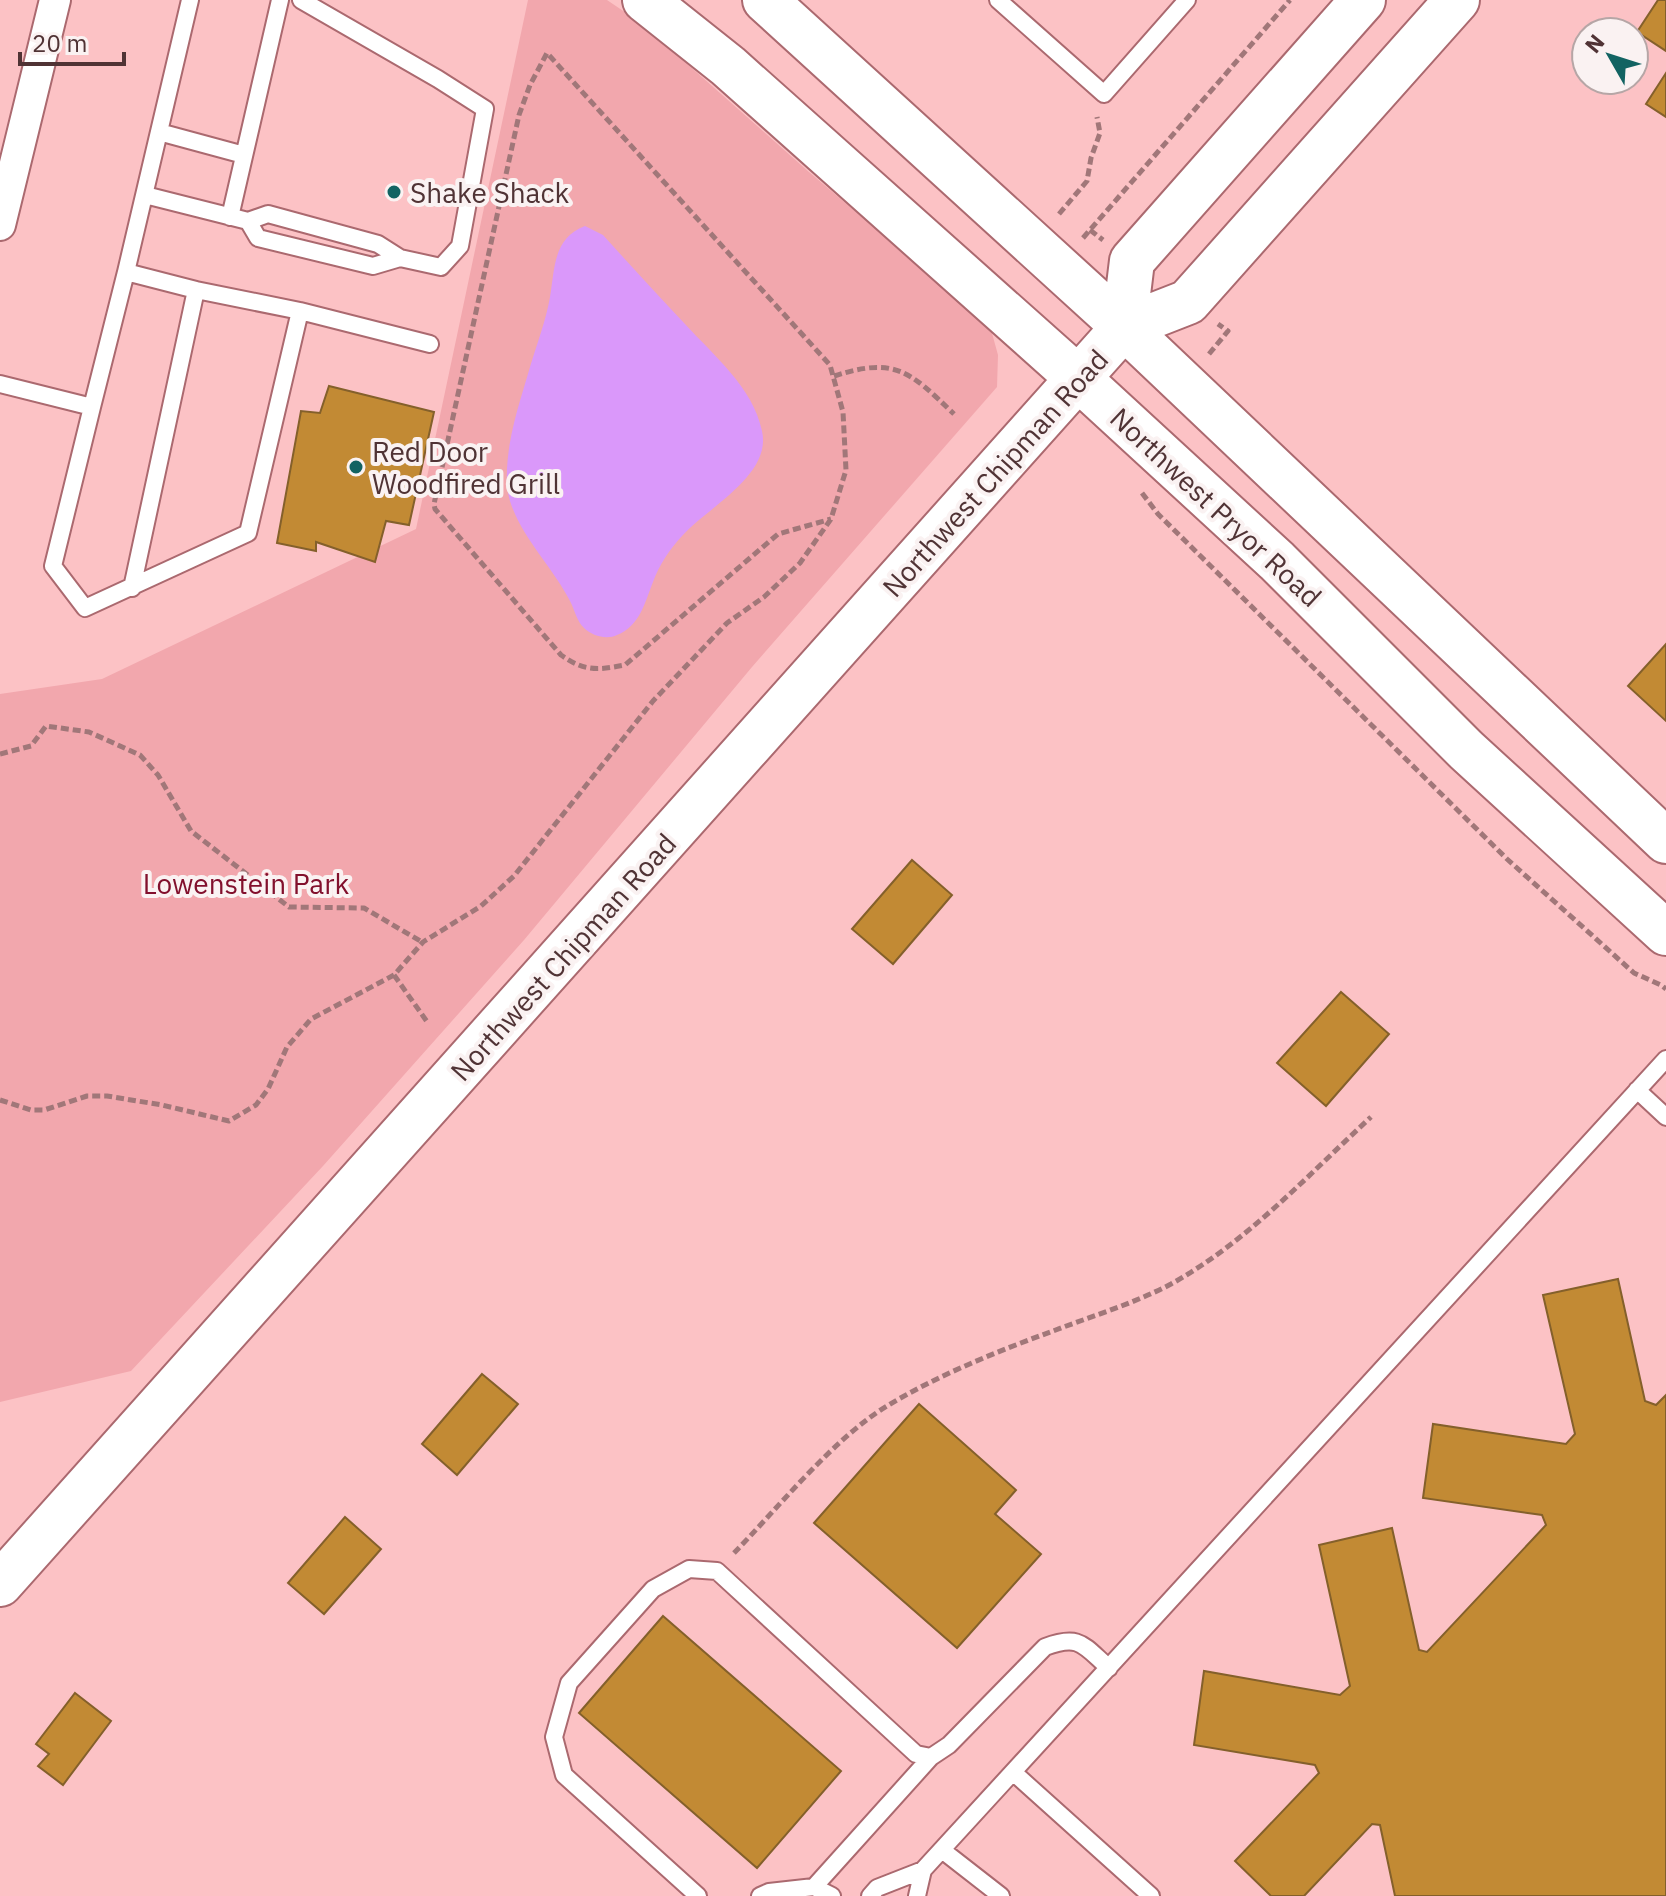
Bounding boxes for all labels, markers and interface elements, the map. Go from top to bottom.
scale bar [20,16,124,66]
north arrow [1570,16,1650,96]
text: 20 m [32,27,87,59]
text: N [1578,28,1610,58]
place label: Shake Shack [410,174,570,211]
marker: Shake Shack [385,183,403,201]
street label: Northwest Chipman Road [874,341,1116,605]
street label: Northwest Pryor Road [1102,399,1330,615]
place label: Red Door Woodfired Grill [372,433,560,502]
marker: Red Door Woodfired Grill [347,458,365,476]
street label: Northwest Chipman Road [442,825,684,1089]
park label: Lowenstein Park [143,865,350,902]

